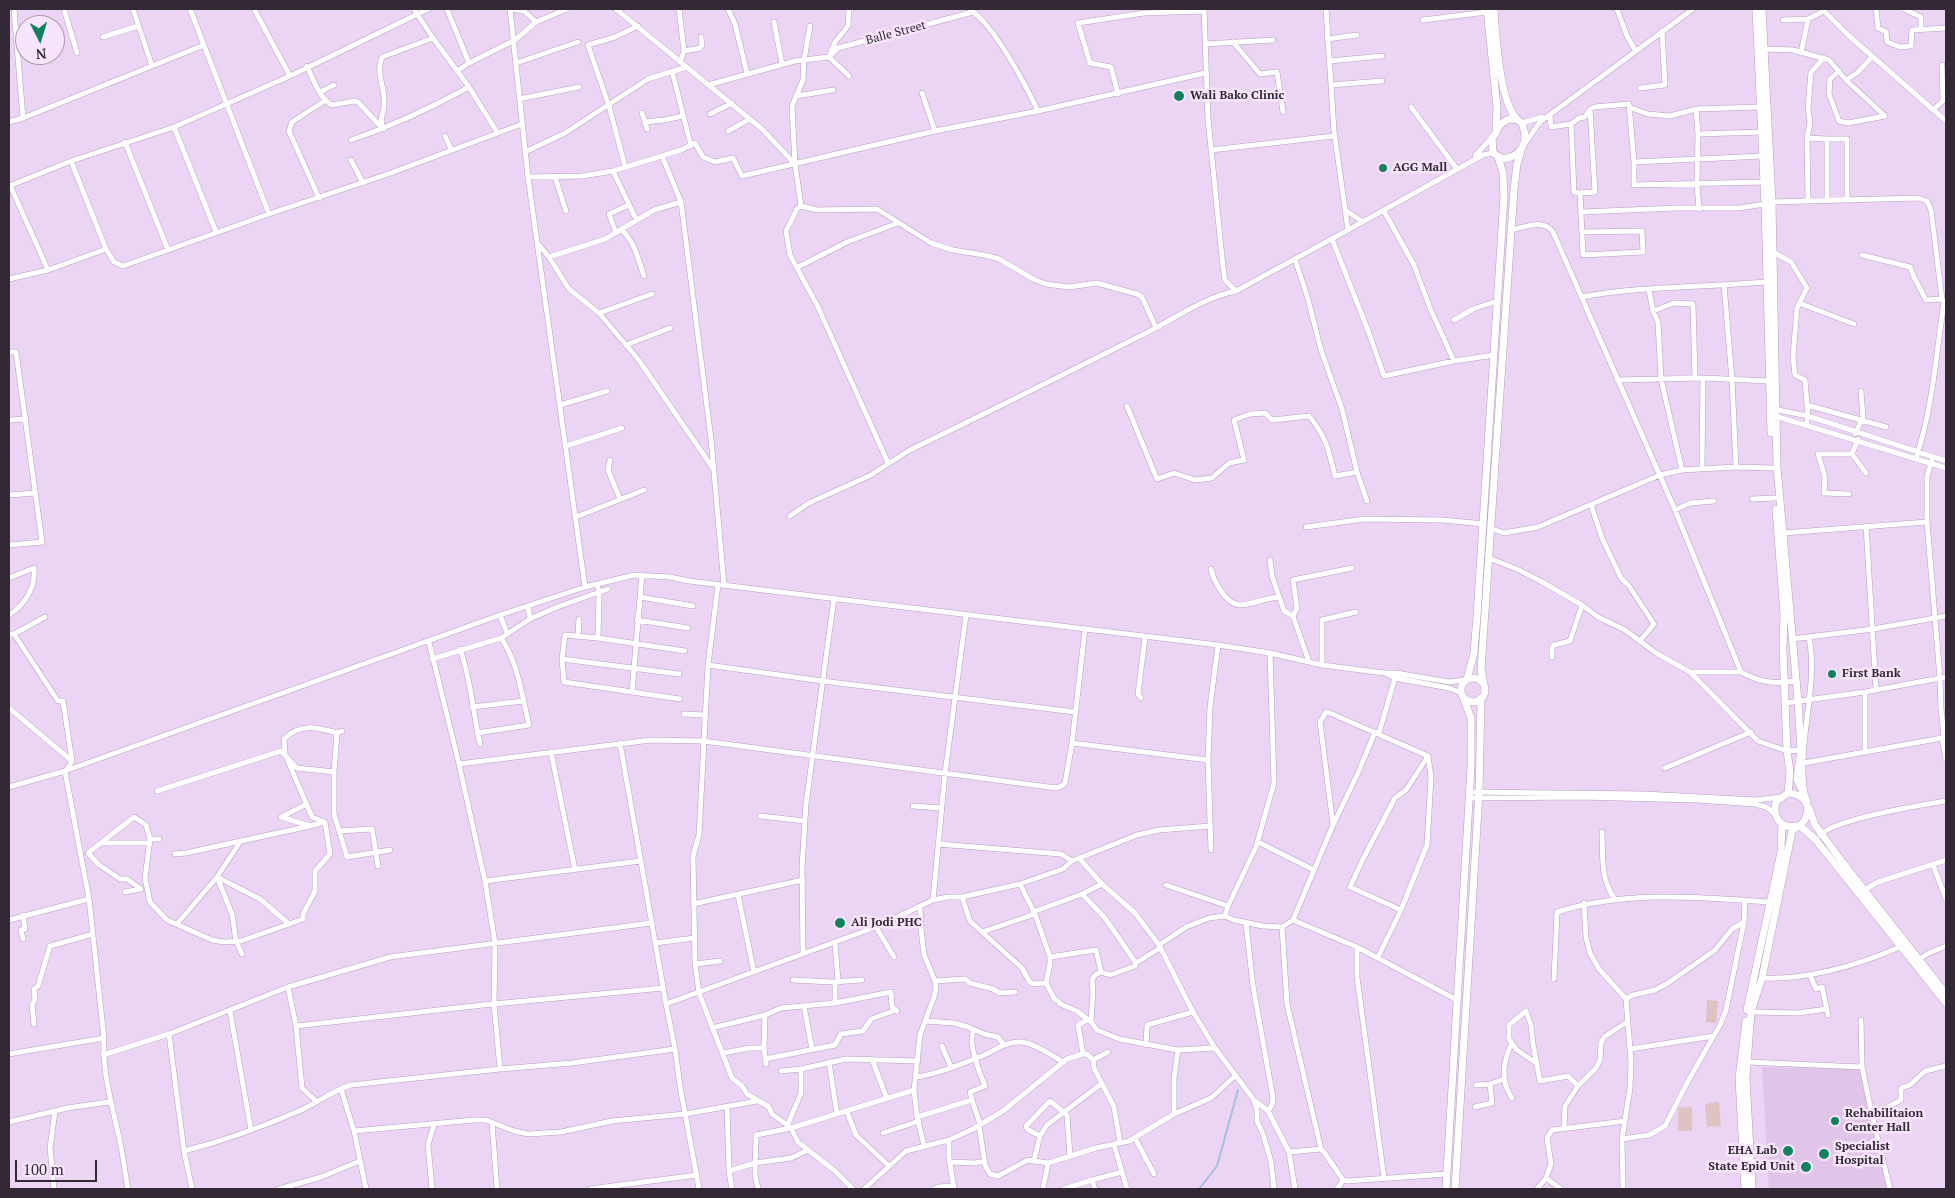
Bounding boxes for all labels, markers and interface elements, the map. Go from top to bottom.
north arrow [15,15,65,65]
street label: Balle Street [864,18,928,48]
text: N [35,45,47,64]
marker: Wali Bako Clinic [1172,89,1186,103]
place label: Wali Bako Clinic [1190,89,1284,103]
place label: AGG Mall [1393,161,1447,175]
marker: AGG Mall [1377,162,1389,174]
place label: First Bank [1842,667,1901,681]
marker: First Bank [1826,668,1838,680]
marker: Ali Jodi PHC [833,916,847,930]
place label: Ali Jodi PHC [851,916,922,930]
place label: Rehabilitaion Center Hall [1845,1107,1923,1135]
marker: Rehabilitaion Center Hall [1829,1115,1841,1127]
place label: Specialist Hospital [1835,1140,1890,1168]
place label: EHA Lab [1728,1144,1777,1158]
marker: EHA Lab [1781,1144,1795,1158]
marker: Specialist Hospital [1817,1147,1831,1161]
scale bar [18,1150,100,1182]
text: 100 m [23,1159,64,1179]
place label: State Epid Unit [1708,1160,1795,1174]
marker: State Epid Unit [1799,1160,1813,1174]

